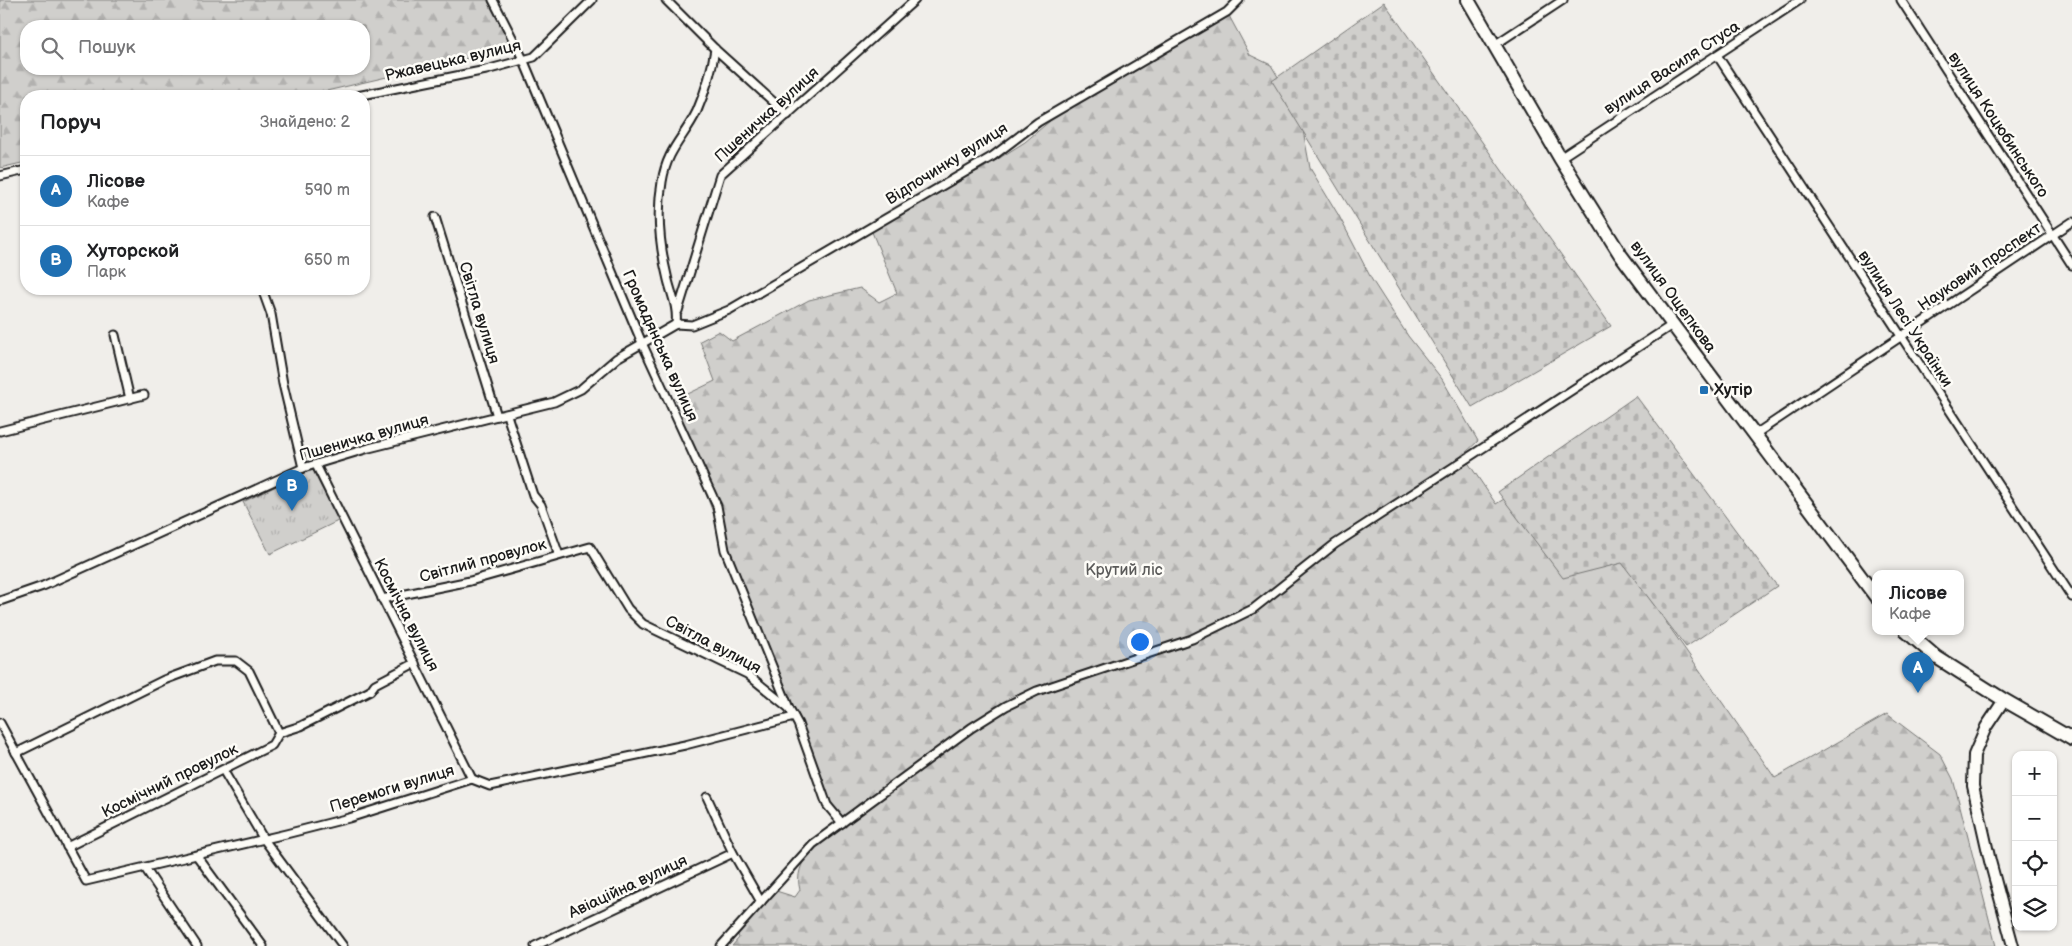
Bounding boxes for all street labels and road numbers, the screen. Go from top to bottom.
street label: вулиця Василя Стуса [1601,17,1744,119]
street label: Ржавецька вулиця [383,36,523,86]
street label: вулиця Коцюбинського [1944,49,2052,201]
street label: Пшеничка вулиця [711,63,823,167]
street label: Відпочинку вулиця [883,119,1011,209]
street label: Науковий проспект [1915,218,2046,315]
street label: вулиця Ощепкова [1626,237,1720,357]
street label: вулиця Лесі Українки [1854,247,1956,391]
street label: Світла вулиця [454,260,504,366]
street label: Громадянська вулиця [618,267,702,425]
street label: Пшеничка вулиця [297,410,431,466]
street label: Світлий провулок [418,535,549,587]
street label: Космічна вулиця [369,555,443,675]
street label: Світла вулиця [662,612,764,678]
street label: Космічний провулок [99,740,242,822]
street label: Перемоги вулиця [327,761,457,817]
street label: Авіаційна вулиця [565,851,691,923]

